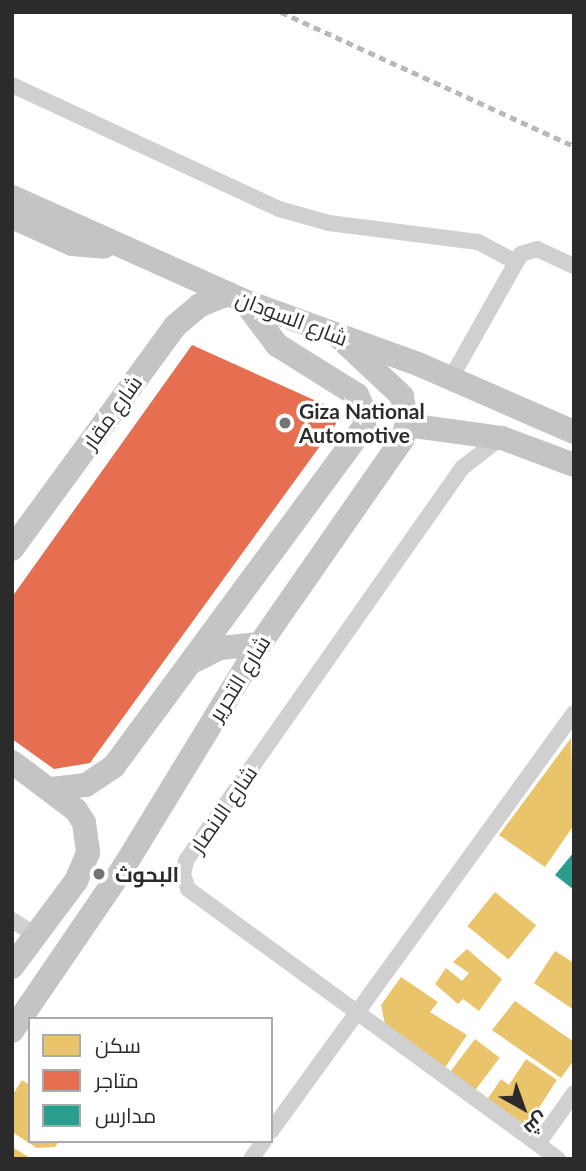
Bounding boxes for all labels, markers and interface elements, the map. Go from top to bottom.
street label: شارع السودان [233,285,351,351]
street label: شارع مقار [77,370,147,454]
place label: Giza National Automotive [299,398,425,448]
marker: Giza National Automotive [277,415,293,431]
street label: شارع التحرير [203,631,275,725]
street label: شارع الانصار [184,761,262,857]
place label: البحوث [115,861,179,887]
marker: البحوث [89,864,109,884]
legend [28,1017,273,1143]
text: سكن [95,1032,141,1057]
text: متاجر [95,1067,139,1092]
north arrow [488,1073,558,1143]
text: مدارس [95,1102,156,1127]
text: ش [520,1108,554,1141]

